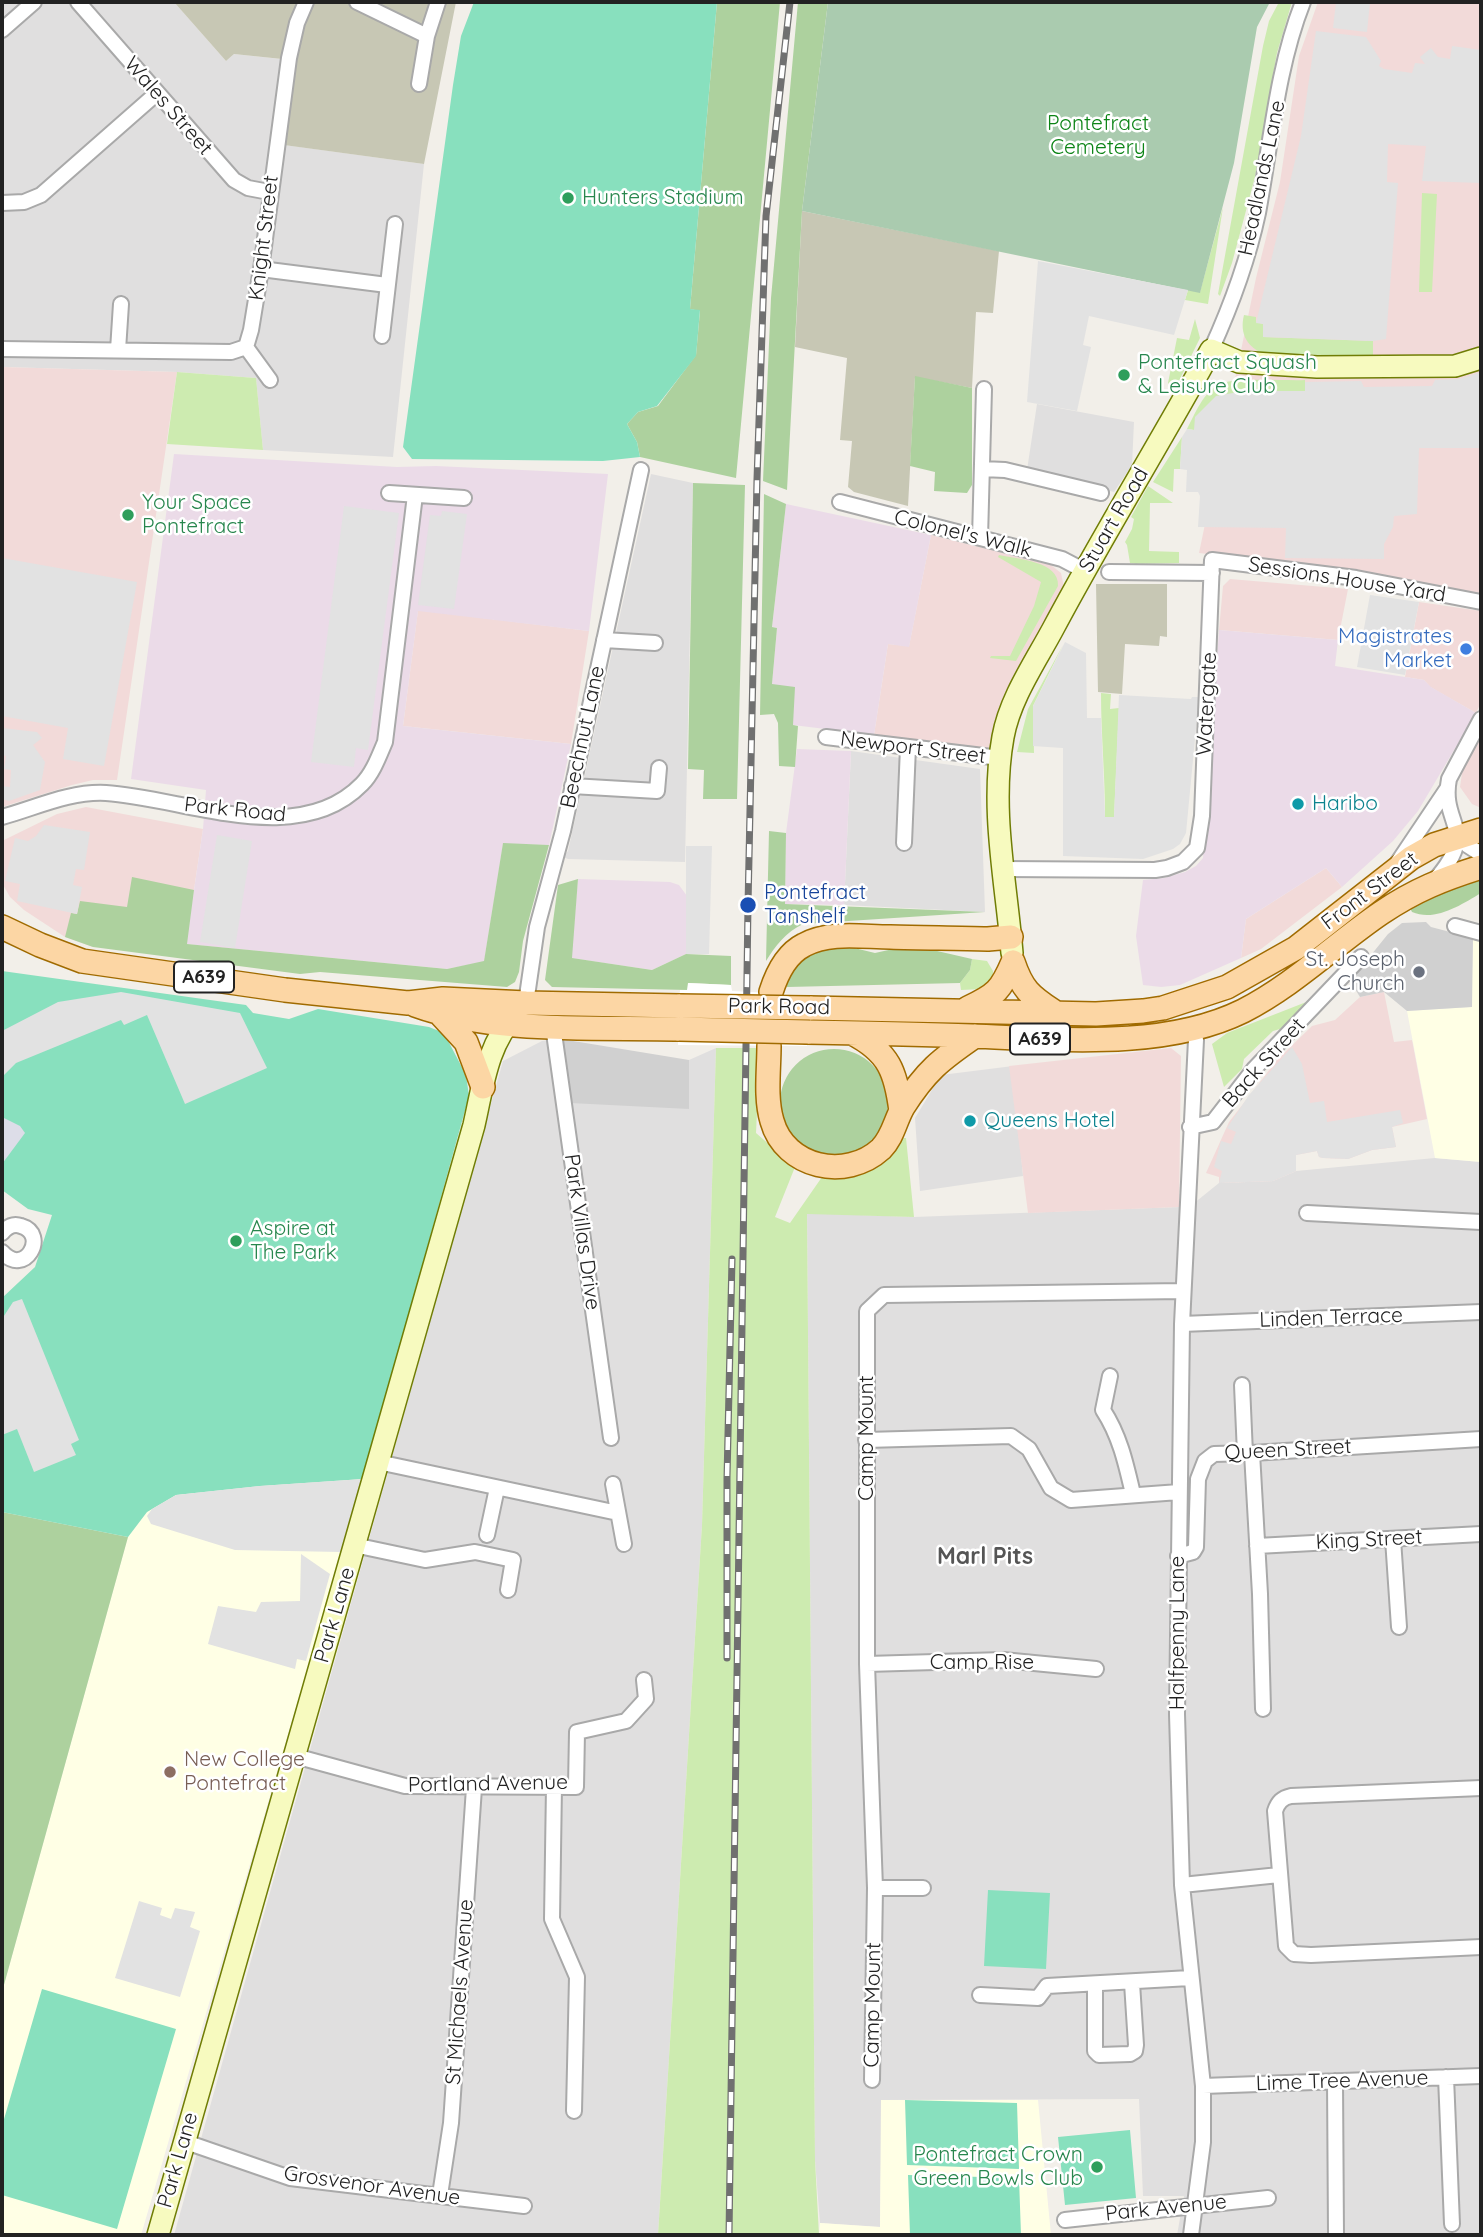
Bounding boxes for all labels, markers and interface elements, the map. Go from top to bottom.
street label: Wales Street [118,52,218,160]
street label: Headlands Lane [1233,98,1291,258]
park label: Pontefract Cemetery [1047,111,1149,161]
street label: Knight Street [244,174,284,302]
place label: Hunters Stadium [582,185,744,211]
marker: Hunters Stadium [560,190,576,206]
place label: Pontefract Squash & Leisure Club [1138,350,1317,400]
marker: Pontefract Squash & Leisure Club [1116,367,1132,383]
street label: Stuart Road [1074,463,1154,577]
place label: Your Space Pontefract [142,490,251,540]
street label: Colonel's Walk [892,505,1034,563]
marker: Your Space Pontefract [120,507,136,523]
street label: Sessions House Yard [1246,552,1448,608]
place label: Magistrates Market [1338,624,1452,674]
marker: Magistrates Market [1458,641,1474,657]
street label: Watergate [1192,651,1222,757]
street label: Beechnut Lane [556,663,610,811]
street label: Newport Street [839,727,987,769]
place label: Haribo [1312,791,1378,817]
street label: Park Road [183,792,287,828]
marker: Haribo [1290,796,1306,812]
street label: Front Street [1317,847,1423,935]
place label: Pontefract Tanshelf [764,880,866,930]
marker: Pontefract Tanshelf [738,895,758,915]
place label: St. Joseph Church [1305,947,1405,997]
road number: A639 [174,962,234,993]
marker: St. Joseph Church [1411,964,1427,980]
street label: Park Road [728,994,830,1020]
street label: Back Street [1217,1013,1311,1113]
road number: A639 [1010,1023,1070,1054]
place label: Queens Hotel [984,1108,1115,1134]
marker: Queens Hotel [962,1113,978,1129]
street label: Park Villas Drive [559,1152,605,1312]
place label: Aspire at The Park [250,1216,337,1266]
marker: Aspire at The Park [228,1233,244,1249]
street label: Linden Terrace [1259,1303,1403,1333]
street label: Camp Mount [854,1375,880,1501]
street label: Queen Street [1224,1434,1352,1466]
street label: King Street [1315,1525,1423,1555]
district label: Marl Pits [937,1543,1033,1571]
street label: Halfpenny Lane [1165,1556,1191,1710]
street label: Park Lane [309,1564,361,1666]
street label: Camp Rise [930,1650,1034,1676]
place label: New College Pontefract [184,1747,305,1797]
marker: New College Pontefract [162,1764,178,1780]
street label: Portland Avenue [408,1770,568,1798]
street label: St Michaels Avenue [441,1898,479,2086]
street label: Camp Mount [859,1942,887,2068]
street label: Lime Tree Avenue [1255,2065,1429,2097]
street label: Park Lane [152,2109,204,2211]
place label: Pontefract Crown Green Bowls Club [913,2142,1083,2192]
marker: Pontefract Crown Green Bowls Club [1089,2159,1105,2175]
street label: Grosvenor Avenue [282,2161,462,2211]
street label: Park Avenue [1104,2189,1228,2227]

